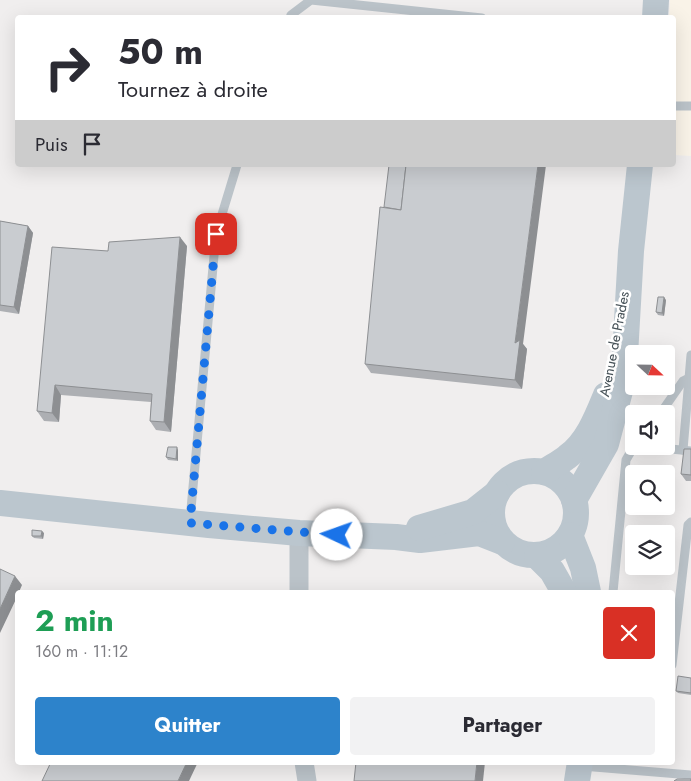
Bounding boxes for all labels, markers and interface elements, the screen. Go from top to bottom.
text: 50 m [118,27,203,77]
icon: right [35,35,100,100]
text: Tournez à droite [118,73,268,105]
icon: arrive [78,130,106,158]
text: Puis [35,131,68,158]
pin [195,213,237,255]
icon: arrive [202,220,230,248]
street label: Avenue de Prades [594,289,634,398]
north arrow [625,345,675,395]
map controls [625,345,675,575]
button: sound [625,405,675,455]
button: search [625,465,675,515]
position arrow [310,508,362,560]
button: layers [625,525,675,575]
text: 2 min [35,599,114,642]
button: close [603,607,655,659]
text: 160 m · 11:12 [35,640,128,663]
button: Quitter [35,697,340,755]
button: Partager [350,697,655,755]

